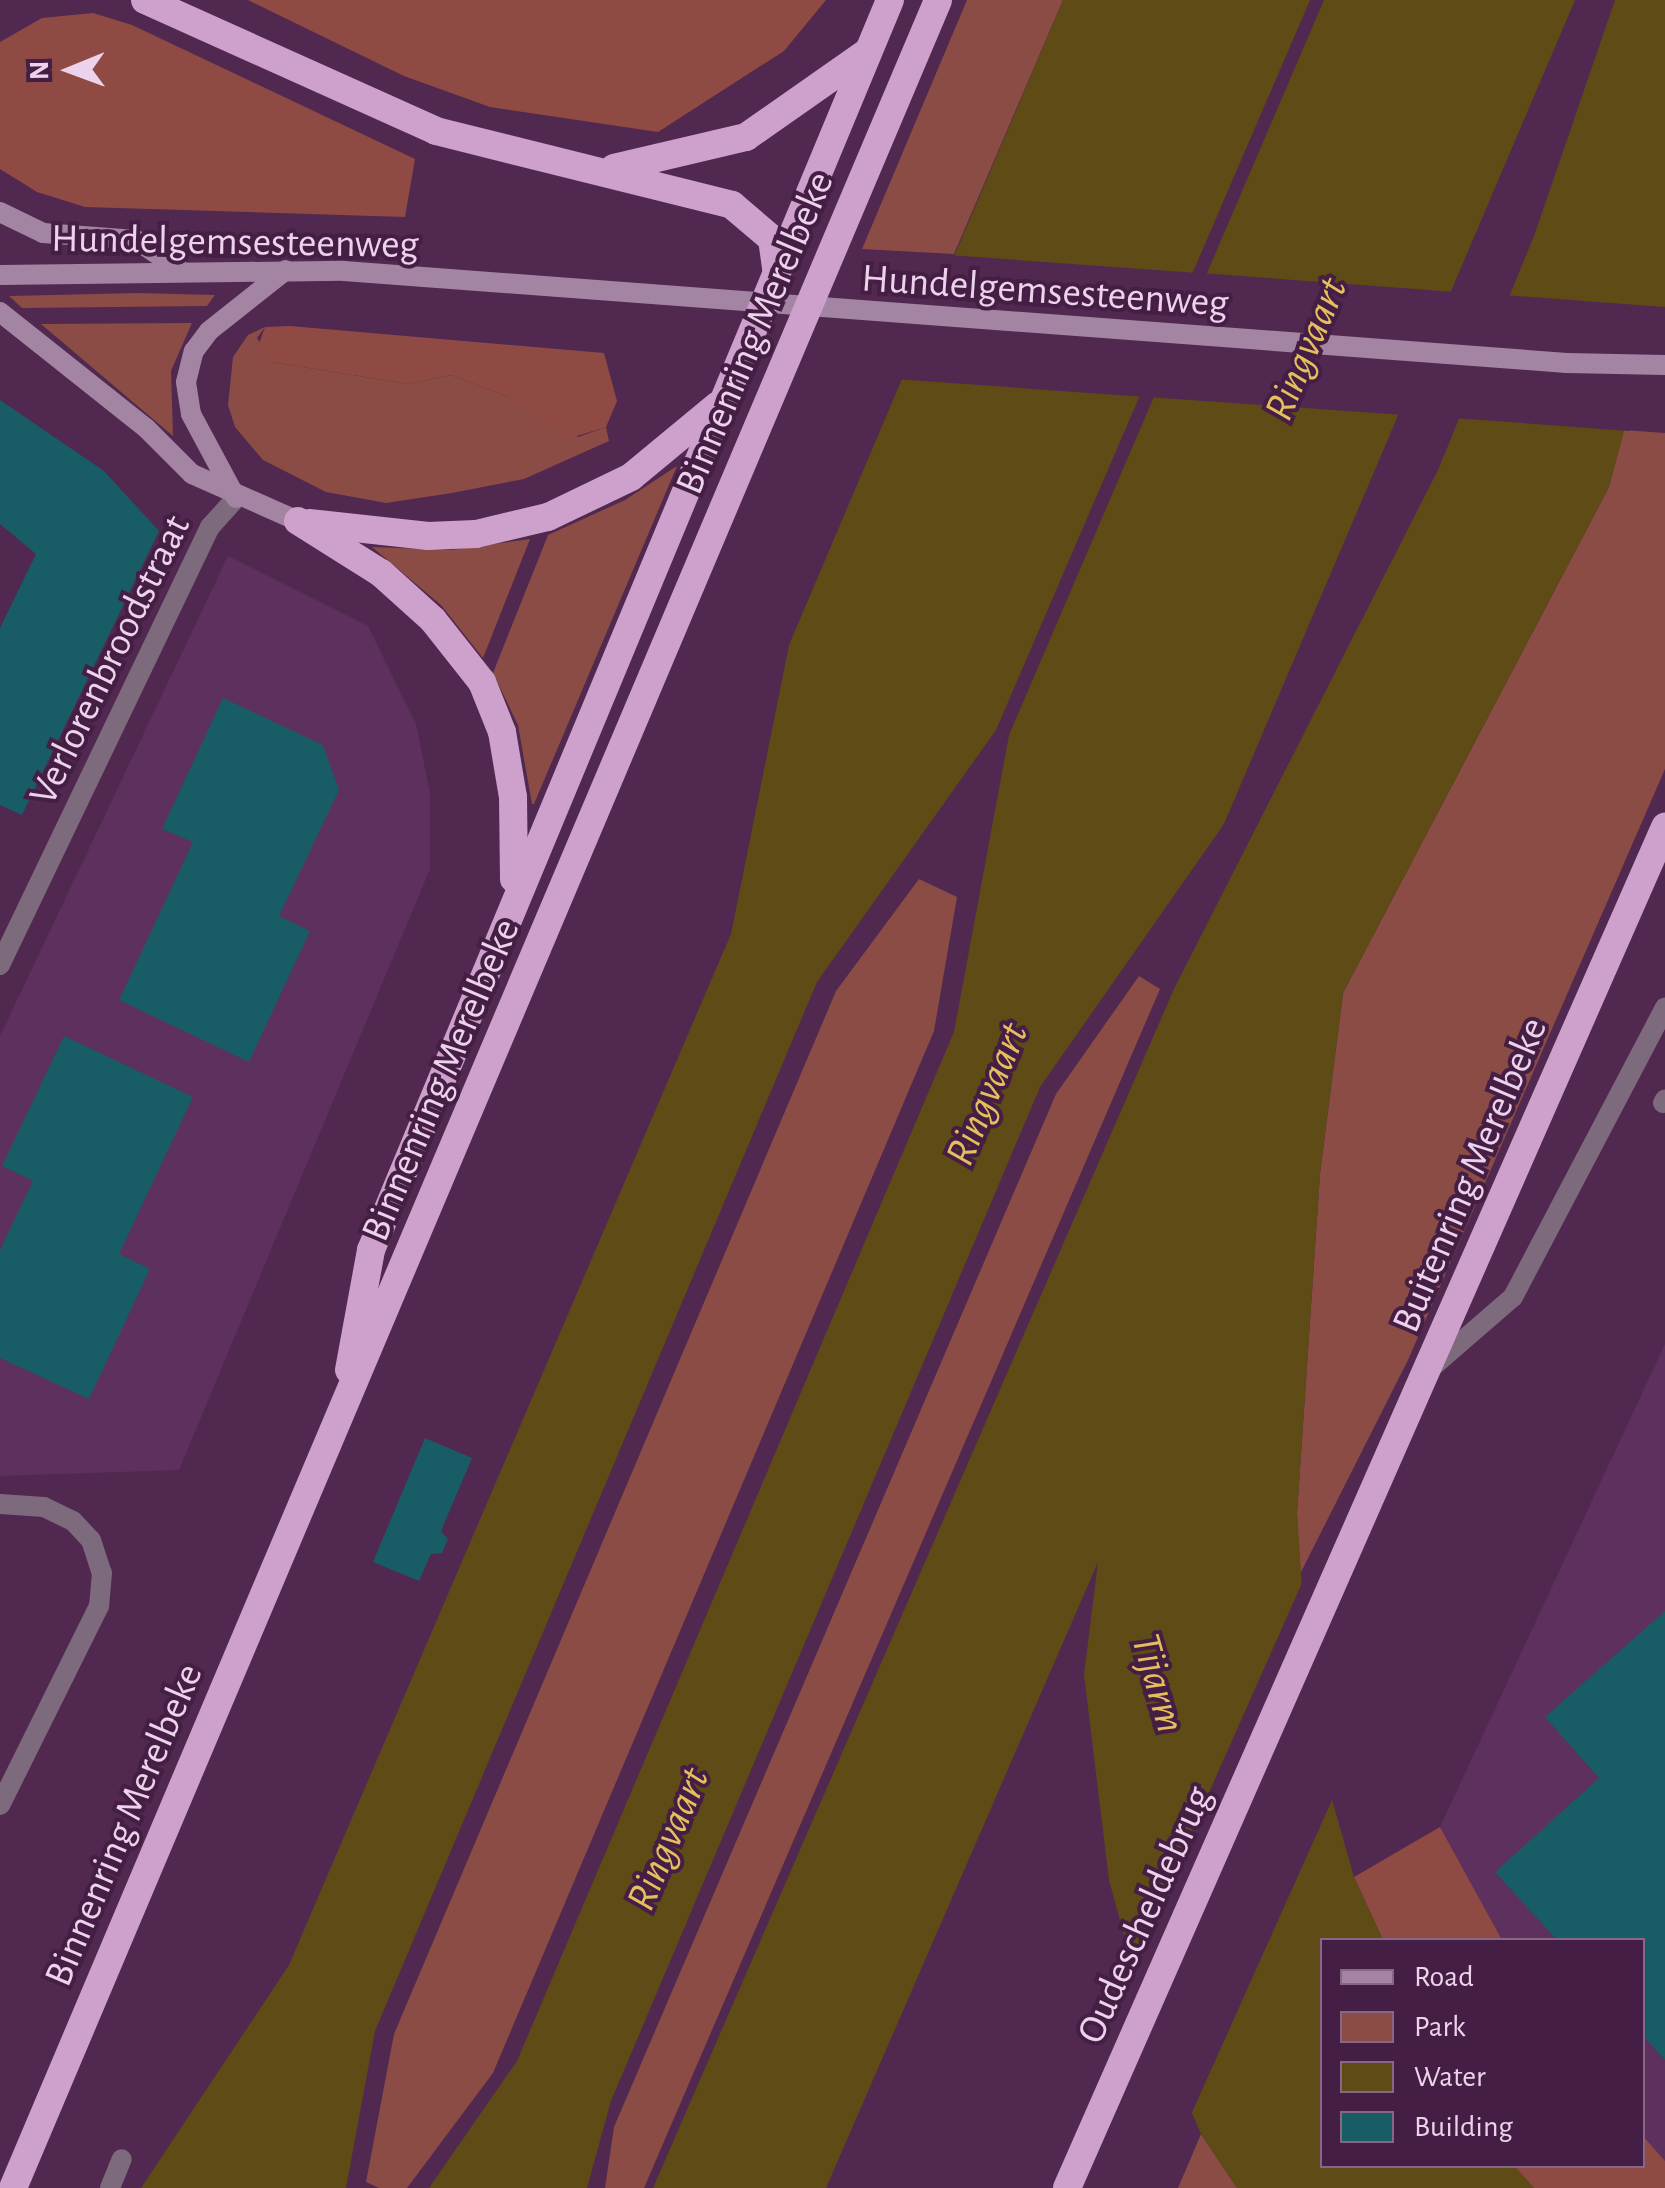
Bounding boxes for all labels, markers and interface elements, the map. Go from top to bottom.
north arrow [20,20,120,120]
text: N [26,61,54,81]
street label: Binnenring Merelbeke [665,165,845,501]
street label: Hundelgemsesteenweg [51,215,419,269]
street label: Hundelgemsesteenweg [860,254,1230,328]
water label: Ringvaart [1253,270,1359,428]
street label: Verlorenbroodstraat [19,507,201,813]
street label: Binnenring Merelbeke [351,912,531,1248]
street label: Buitenring Merelbeke [1382,1010,1558,1340]
water label: Ringvaart [934,1015,1040,1173]
water label: Tijarm [1120,1628,1196,1738]
street label: Binnenring Merelbeke [34,1657,214,1993]
water label: Ringvaart [615,1760,721,1918]
street label: Oudescheldebrug [1067,1779,1223,2051]
legend [1320,1938,1645,2168]
text: Road [1414,1962,1474,1992]
text: Park [1414,2012,1466,2042]
text: Water [1414,2062,1486,2092]
text: Building [1414,2112,1513,2142]

